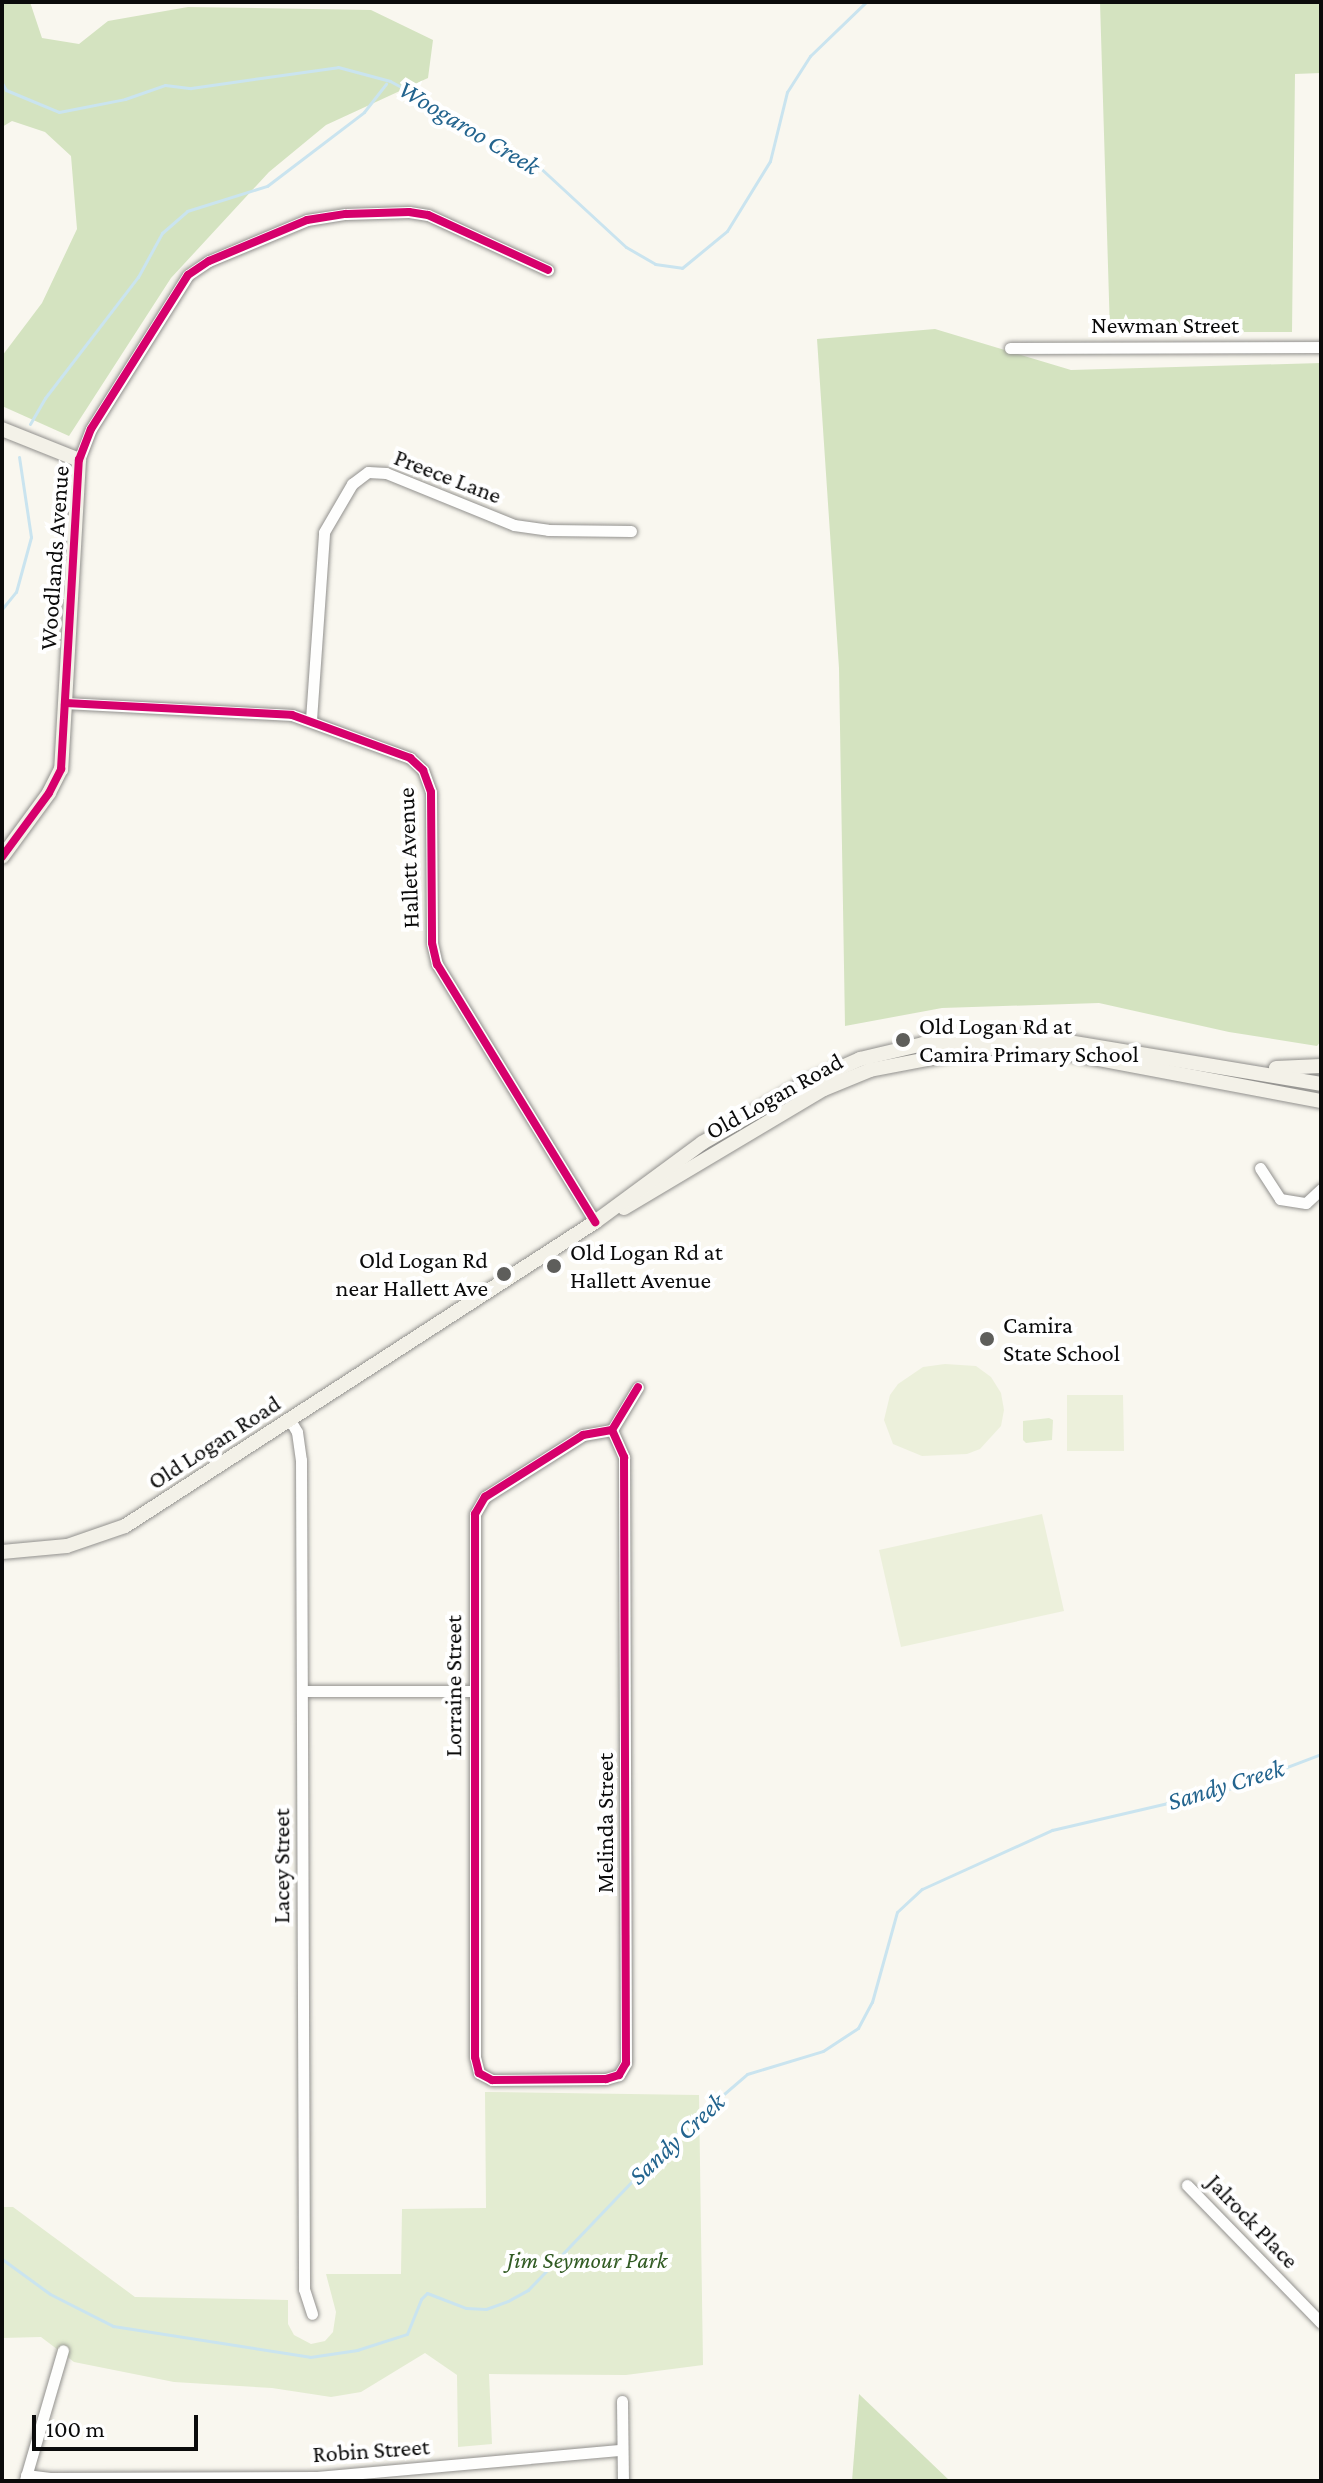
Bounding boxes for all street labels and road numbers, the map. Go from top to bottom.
street label: Newman Street [1091,311,1239,339]
street label: Preece Lane [390,442,506,510]
street label: Woodlands Avenue [33,465,75,651]
street label: Hallett Avenue [391,787,425,929]
street label: Old Logan Road [701,1047,847,1145]
street label: Old Logan Road [142,1389,286,1495]
street label: Lorraine Street [439,1615,467,1757]
street label: Melinda Street [591,1753,619,1893]
street label: Lacey Street [267,1808,295,1924]
street label: Jalrock Place [1201,2168,1305,2274]
street label: Robin Street [312,2432,430,2468]

